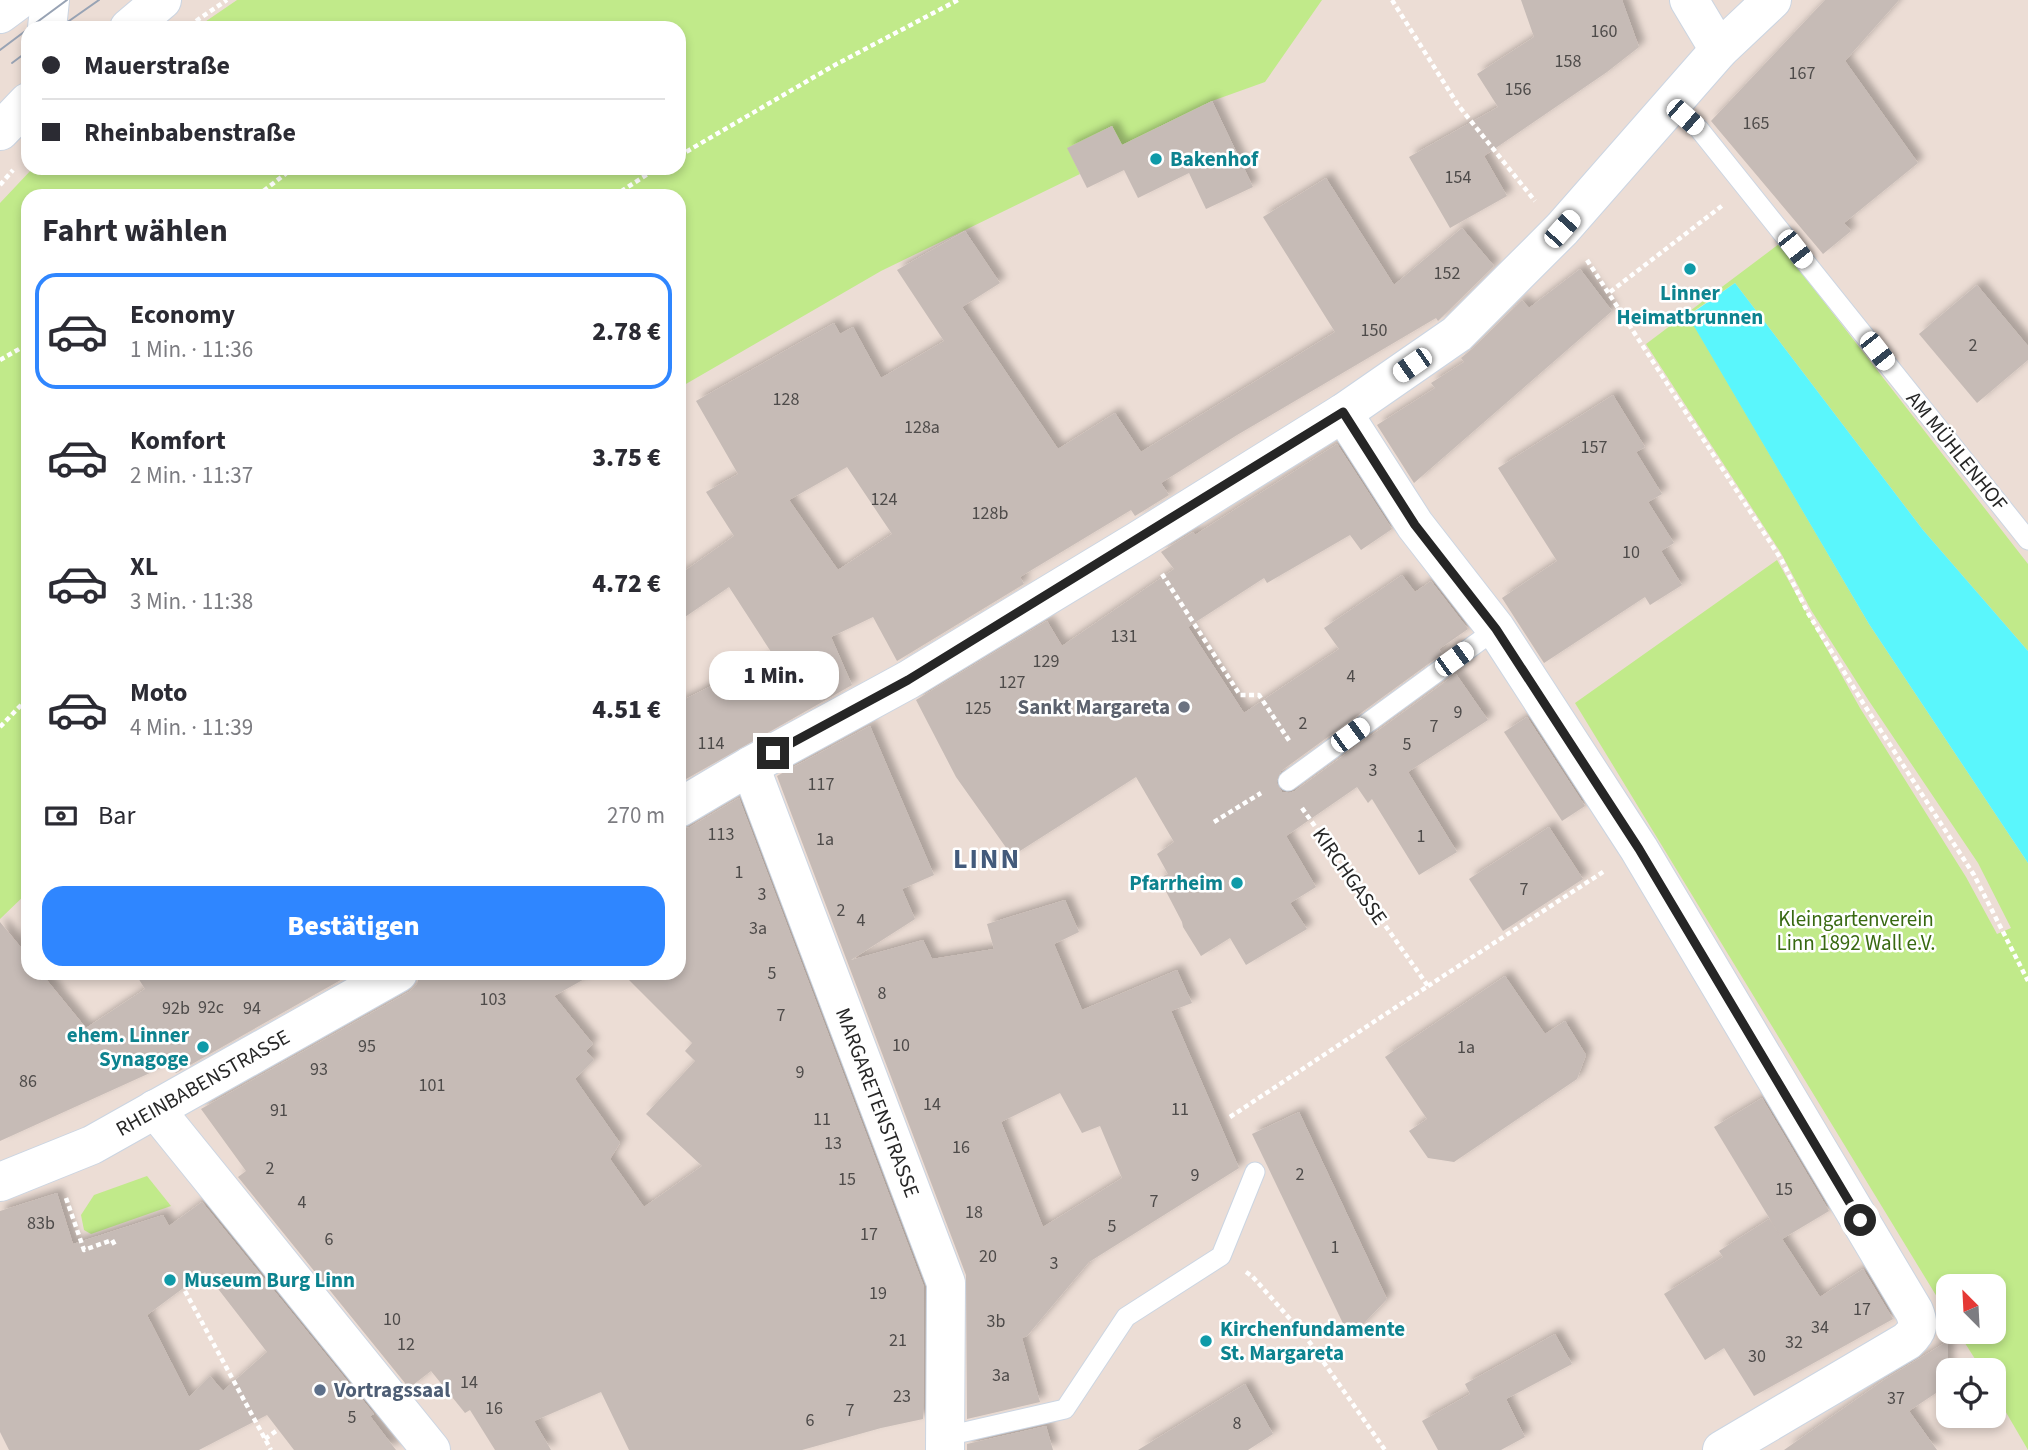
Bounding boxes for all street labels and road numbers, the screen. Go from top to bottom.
street label: AM MÜHLENHOF [1899,385,2015,517]
street label: KIRCHGASSE [1305,821,1395,931]
street label: MARGARETENSTRASSE [828,1004,927,1202]
street label: RHEINBABENSTRASSE [110,1022,295,1144]

